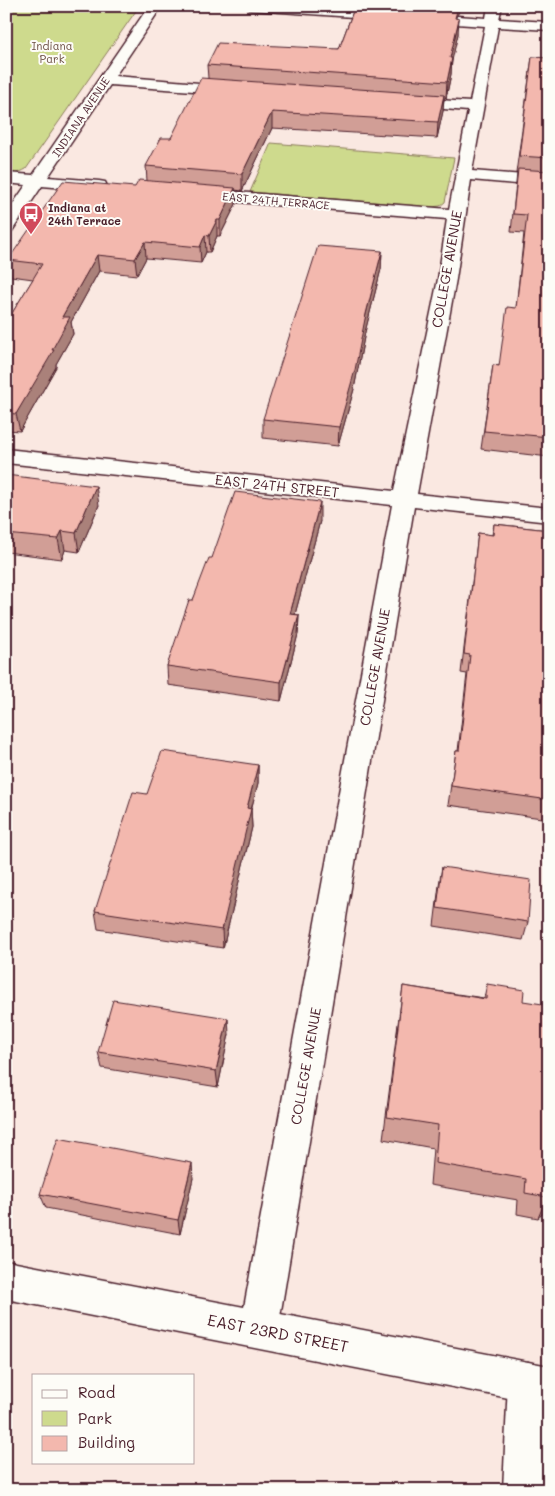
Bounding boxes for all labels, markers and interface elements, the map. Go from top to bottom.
park label: Indiana Park [31,38,73,66]
street label: INDIANA AVENUE [48,74,113,160]
street label: EAST 24TH TERRACE [222,188,330,213]
place label: Indiana at 24th Terrace [48,200,121,228]
bus stop icon: Indiana at 24th Terrace [18,201,44,235]
street label: COLLEGE AVENUE [427,209,466,329]
street label: EAST 24TH STREET [214,470,340,501]
street label: COLLEGE AVENUE [355,607,394,727]
street label: COLLEGE AVENUE [286,1006,325,1126]
street label: EAST 23RD STREET [206,1309,351,1357]
legend [32,1374,195,1464]
text: Road [78,1382,115,1402]
text: Park [78,1408,112,1428]
text: Building [78,1432,135,1452]

